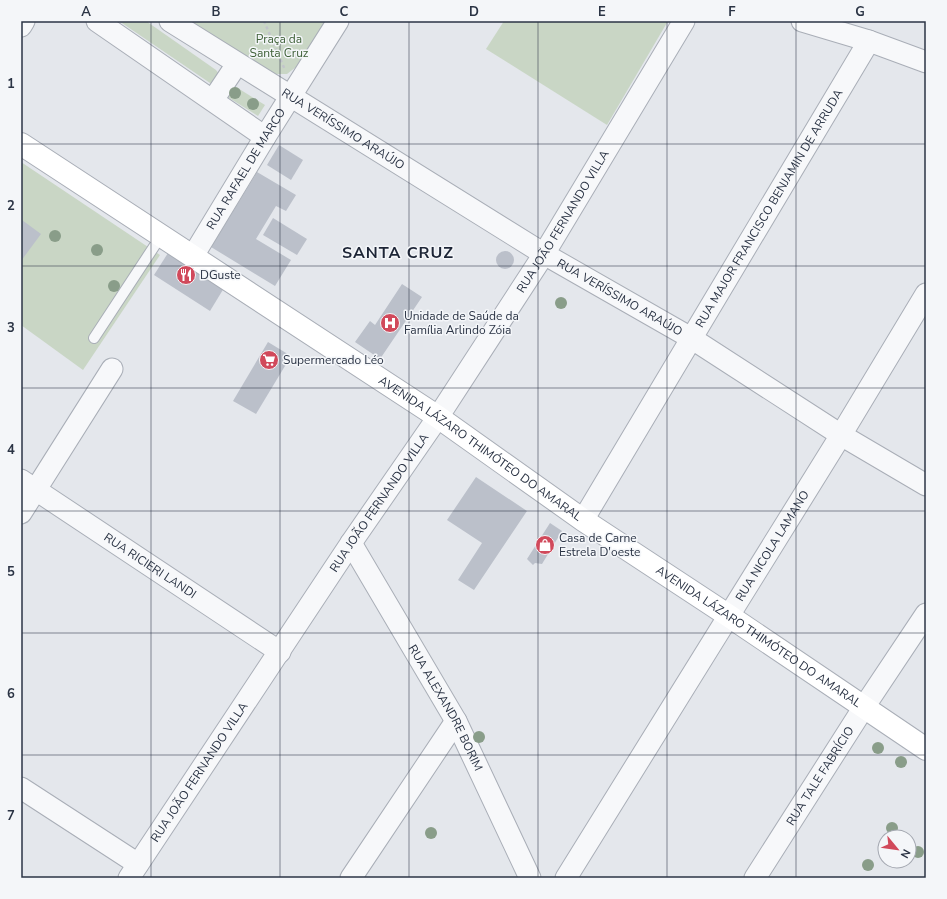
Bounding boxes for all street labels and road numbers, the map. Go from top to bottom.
street label: RUA VERÍSSIMO ARAÚJO [279,84,408,173]
street label: RUA MAJOR FRANCISCO BENJAMIN DE ARRUDA [692,86,847,330]
street label: RUA RAFAEL DE MARCO [203,105,289,233]
street label: RUA JOÃO FERNANDO VILLA [513,147,613,296]
street label: RUA VERÍSSIMO ARAÚJO [554,255,686,340]
street label: AVENIDA LÁZARO THIMÓTEO DO AMARAL [376,372,585,525]
street label: RUA JOÃO FERNANDO VILLA [326,430,432,575]
street label: RUA NICOLA LAMANO [732,487,813,604]
street label: RUA RICIERI LANDI [101,529,200,602]
street label: AVENIDA LÁZARO THIMÓTEO DO AMARAL [653,562,865,711]
street label: RUA ALEXANDRE BORIM [405,642,486,773]
street label: RUA JOÃO FERNANDO VILLA [147,699,251,845]
street label: RUA TALE FABRÍCIO [783,723,858,829]

